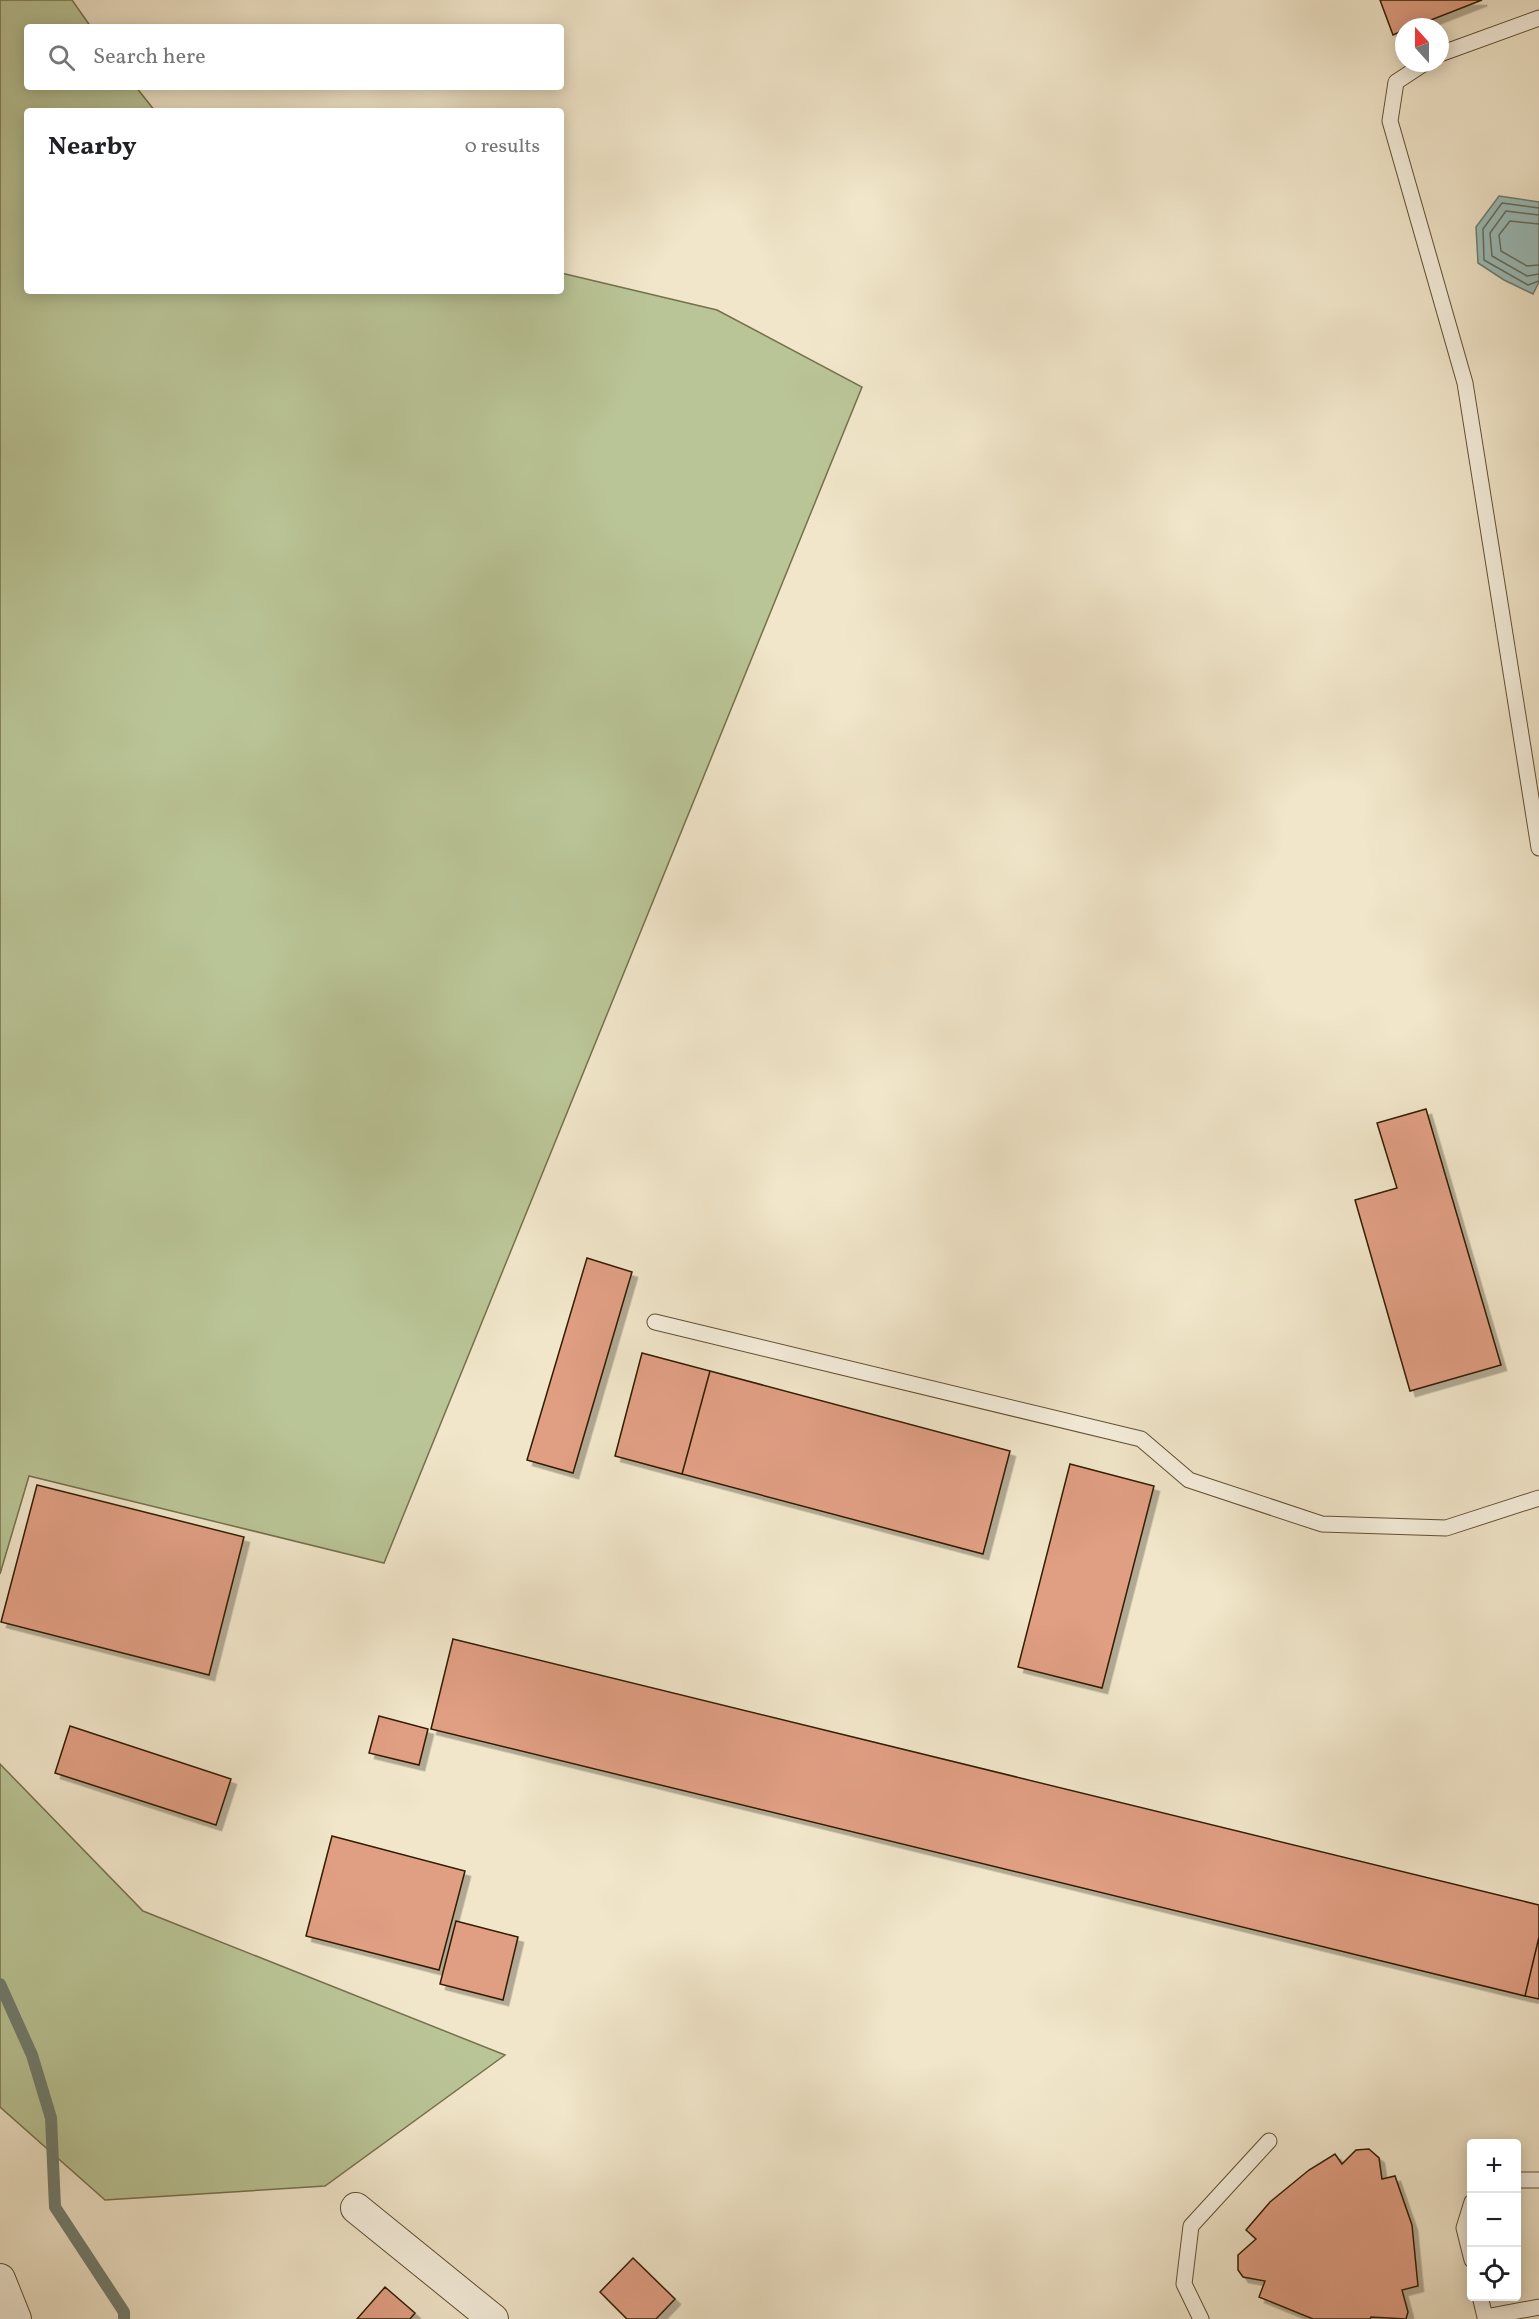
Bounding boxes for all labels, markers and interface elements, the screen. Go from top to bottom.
north arrow [1395,18,1449,72]
search box [24,24,564,90]
icon: search [45,41,78,74]
text: Search here [93,42,206,73]
text: Nearby [48,129,137,165]
text: 0 results [465,133,540,161]
map controls [1467,2139,1521,2301]
button: + [1467,2139,1521,2193]
button: − [1467,2193,1521,2247]
button: locate [1467,2247,1521,2301]

